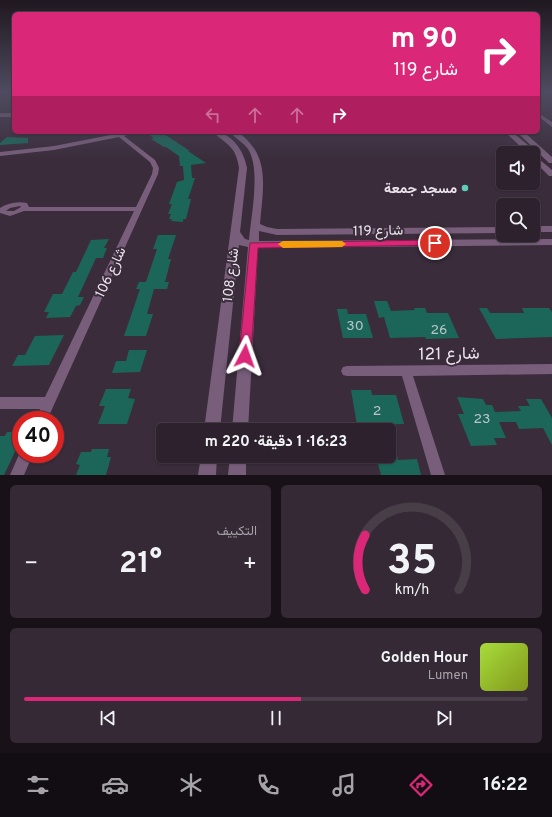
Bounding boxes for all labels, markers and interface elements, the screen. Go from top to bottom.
text: 90 m [391,22,458,58]
icon: right [472,28,524,80]
text: شارع 119 [393,59,458,82]
icon: left [202,104,224,126]
icon: ahead [244,104,266,126]
icon: ahead [286,104,308,126]
icon: right [328,104,350,126]
map controls [496,146,540,242]
button: sound [496,146,540,190]
place label: مسجد جمعة [384,181,457,198]
marker: مسجد جمعة [460,183,470,193]
button: search [496,198,540,242]
street label: شارع 119 [353,223,403,241]
pin [418,226,452,260]
icon: arrive [424,232,446,254]
street label: شارع 106 [92,245,131,301]
street label: شارع 108 [220,247,244,303]
house number: 30 [346,318,364,335]
house number: 26 [431,322,447,339]
position arrow [224,335,266,377]
street label: شارع 121 [418,343,480,367]
house number: 2 [373,403,381,420]
speed limit sign: 40 [12,411,64,463]
house number: 23 [474,411,491,428]
text: 16:23 · 1 دقيقة · 220 m [205,433,347,452]
text: التكييف [217,524,257,540]
text: 35 [386,535,437,588]
text: 21° [119,546,162,583]
text: − [24,551,38,578]
text: + [243,551,257,578]
text: km/h [394,580,429,598]
text: Golden Hour [381,649,468,668]
text: Lumen [428,668,468,684]
icon: previous [97,707,119,729]
icon: pause [265,707,287,729]
icon: next [433,707,455,729]
icon: filters [24,771,52,799]
icon: car [101,771,129,799]
icon: climate [177,771,205,799]
icon: phone [254,771,282,799]
icon: music [330,771,358,799]
icon: directions [407,771,435,799]
text: 16:22 [483,774,528,797]

